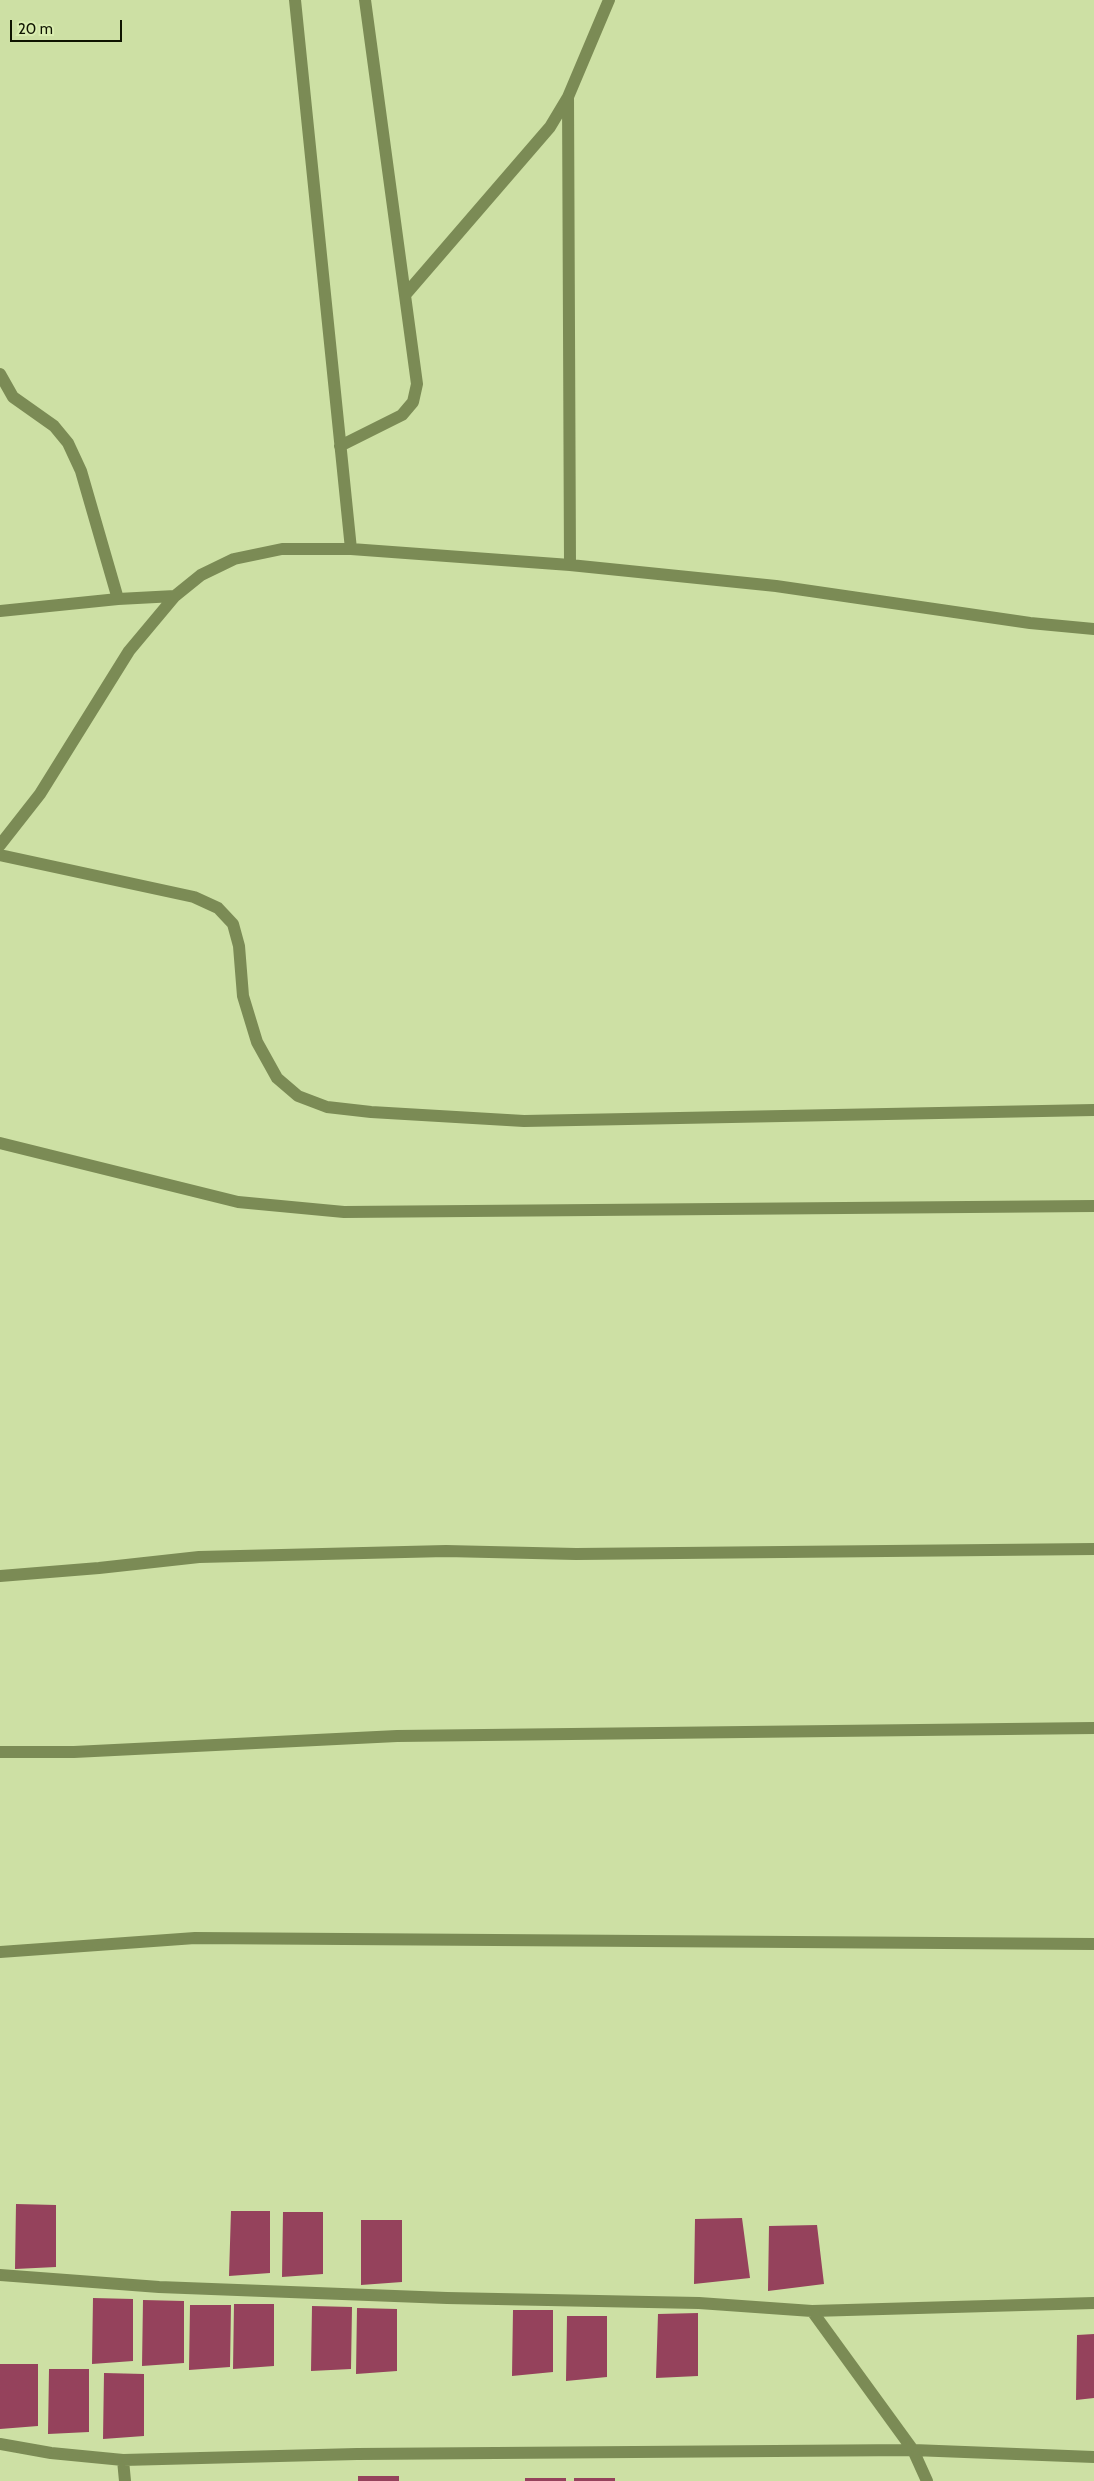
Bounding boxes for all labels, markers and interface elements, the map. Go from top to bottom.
scale bar [12,10,125,42]
text: 20 m [18,20,53,38]

